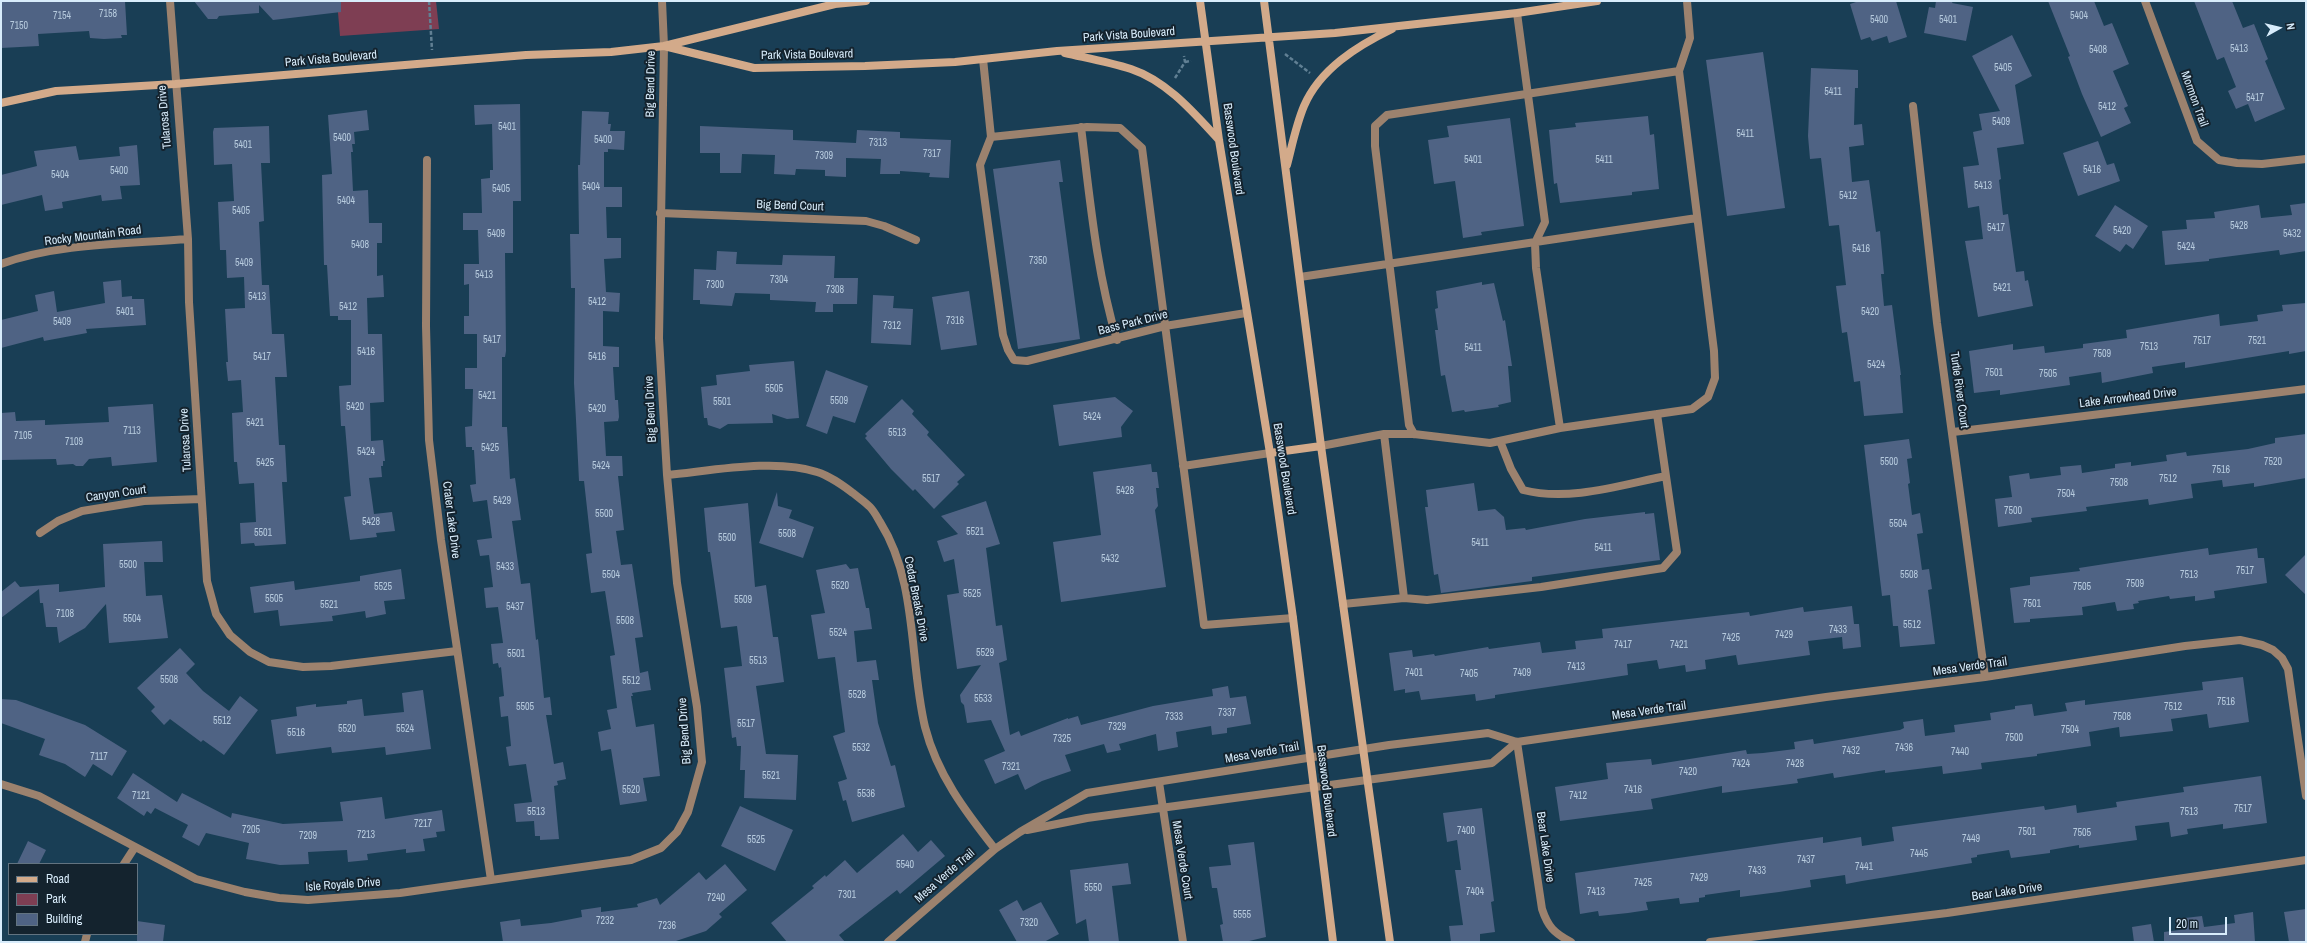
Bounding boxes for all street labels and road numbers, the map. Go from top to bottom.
street label: Park Vista Boulevard [1082,25,1176,45]
street label: Park Vista Boulevard [761,47,853,63]
street label: Park Vista Boulevard [284,48,378,70]
street label: Big Bend Drive [643,51,659,117]
street label: Mormon Trail [2177,69,2211,129]
street label: Tularosa Drive [155,85,175,149]
street label: Basswood Boulevard [1219,102,1247,196]
street label: Big Bend Court [756,198,824,214]
street label: Rocky Mountain Road [44,223,142,249]
street label: Bass Park Drive [1097,307,1169,339]
street label: Turtle River Court [1946,351,1972,429]
street label: Big Bend Drive [642,375,660,443]
street label: Lake Arrowhead Drive [2079,385,2177,411]
street label: Tularosa Drive [177,408,195,472]
street label: Basswood Boulevard [1270,422,1298,516]
street label: Crater Lake Drive [439,481,463,559]
street label: Canyon Court [85,483,147,505]
street label: Cedar Breaks Drive [901,555,931,643]
street label: Mesa Verde Trail [1932,655,2008,679]
street label: Big Bend Drive [675,697,695,765]
street label: Mesa Verde Trail [1611,699,1687,723]
street label: Mesa Verde Trail [1224,739,1300,767]
street label: Basswood Boulevard [1313,744,1339,838]
street label: Bear Lake Drive [1533,811,1557,883]
street label: Mesa Verde Court [1169,820,1195,900]
street label: Mesa Verde Trail [912,846,978,906]
street label: Isle Royale Drive [305,875,381,895]
street label: Bear Lake Drive [1971,880,2043,904]

